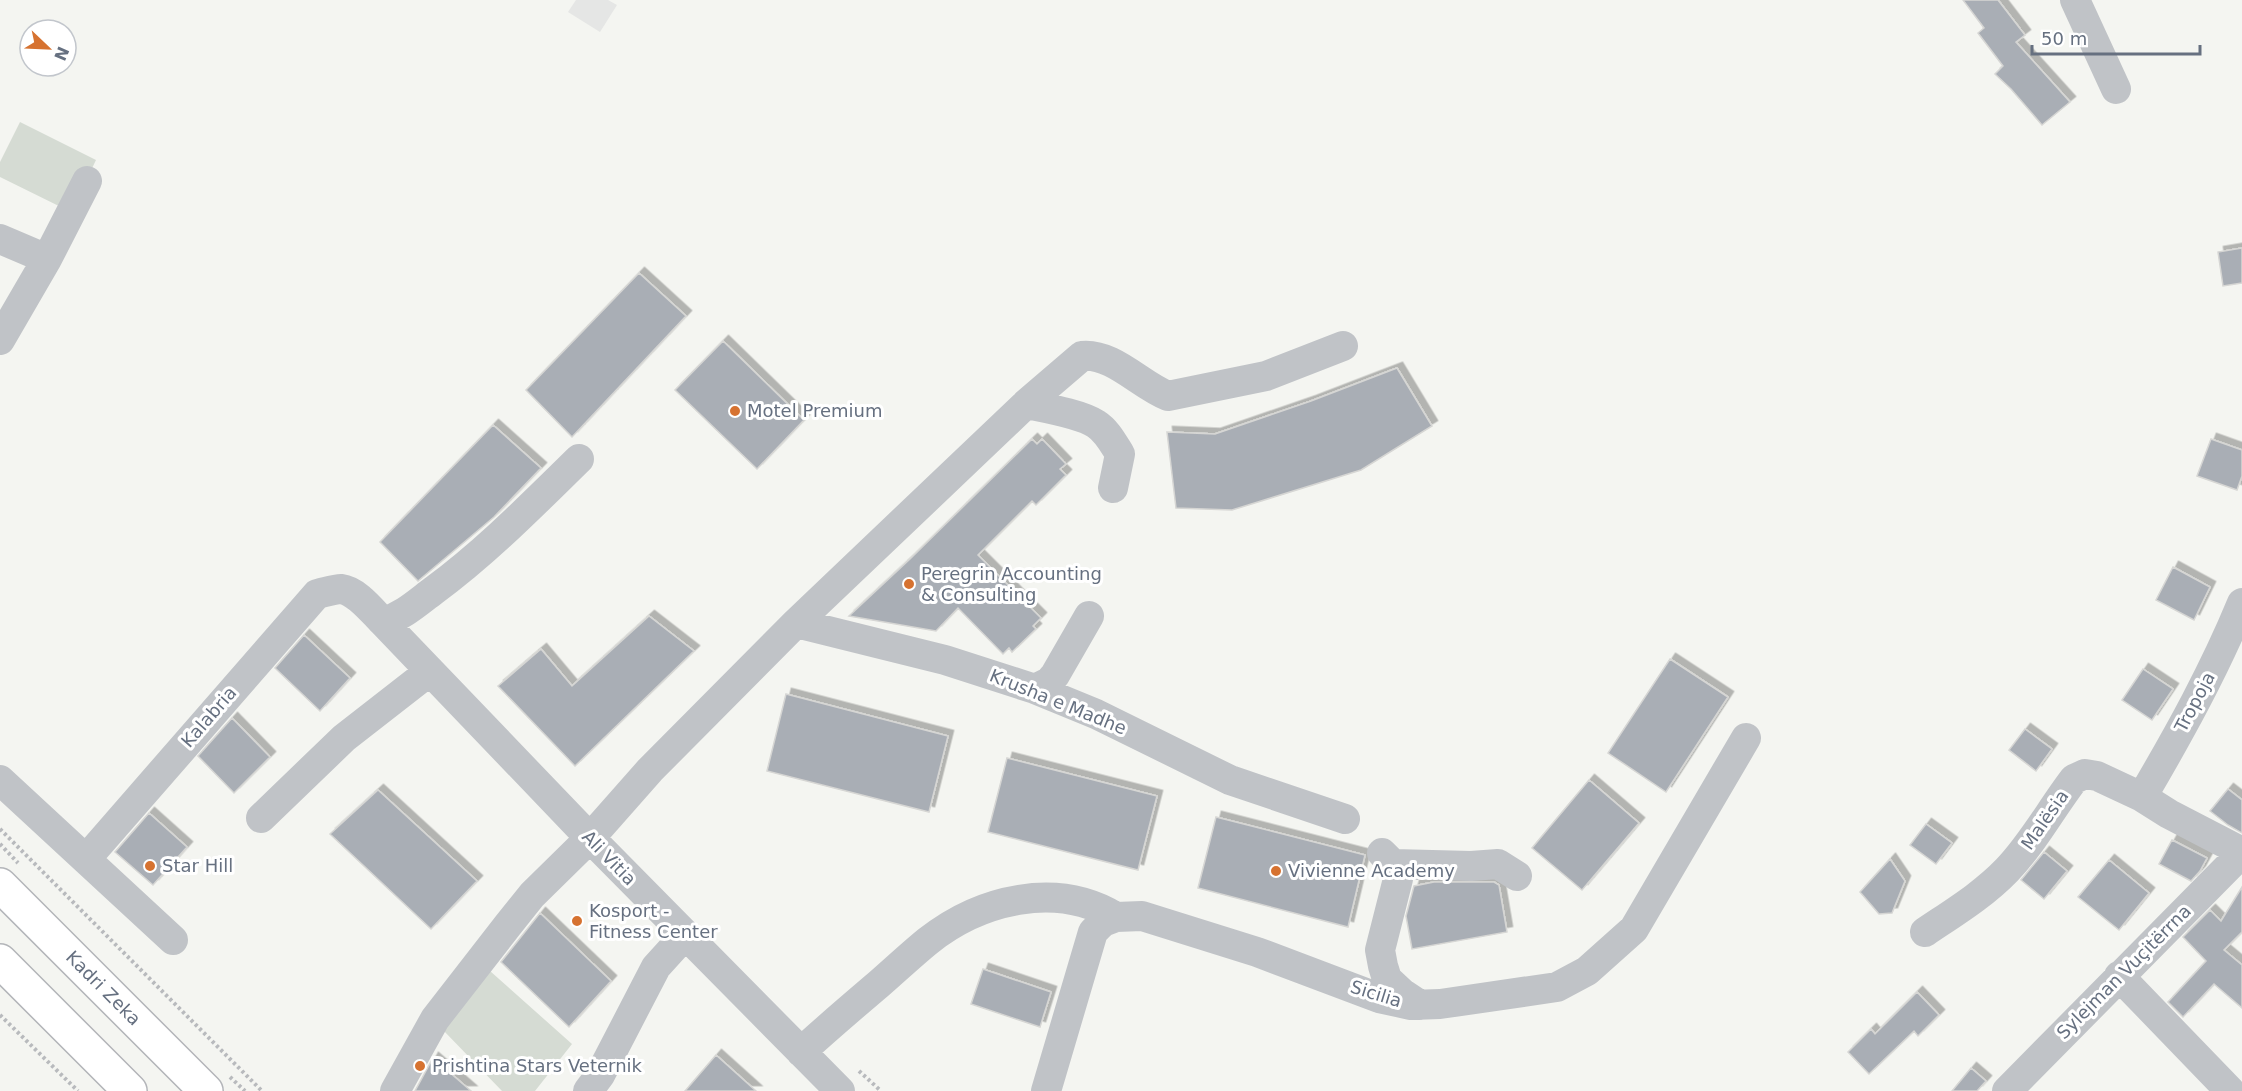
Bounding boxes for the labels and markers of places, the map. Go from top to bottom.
place label: Motel Premium [747,400,883,421]
marker: Motel Premium [728,404,742,418]
place label: Peregrin Accounting & Consulting [921,563,1102,605]
marker: Peregrin Accounting & Consulting [902,577,916,591]
place label: Star Hill [162,855,233,876]
marker: Star Hill [143,859,157,873]
place label: Vivienne Academy [1288,860,1455,881]
marker: Vivienne Academy [1269,864,1283,878]
place label: Kosport - Fitness Center [589,900,718,942]
marker: Kosport - Fitness Center [570,914,584,928]
place label: Prishtina Stars Veternik [432,1055,643,1076]
marker: Prishtina Stars Veternik [413,1059,427,1073]

